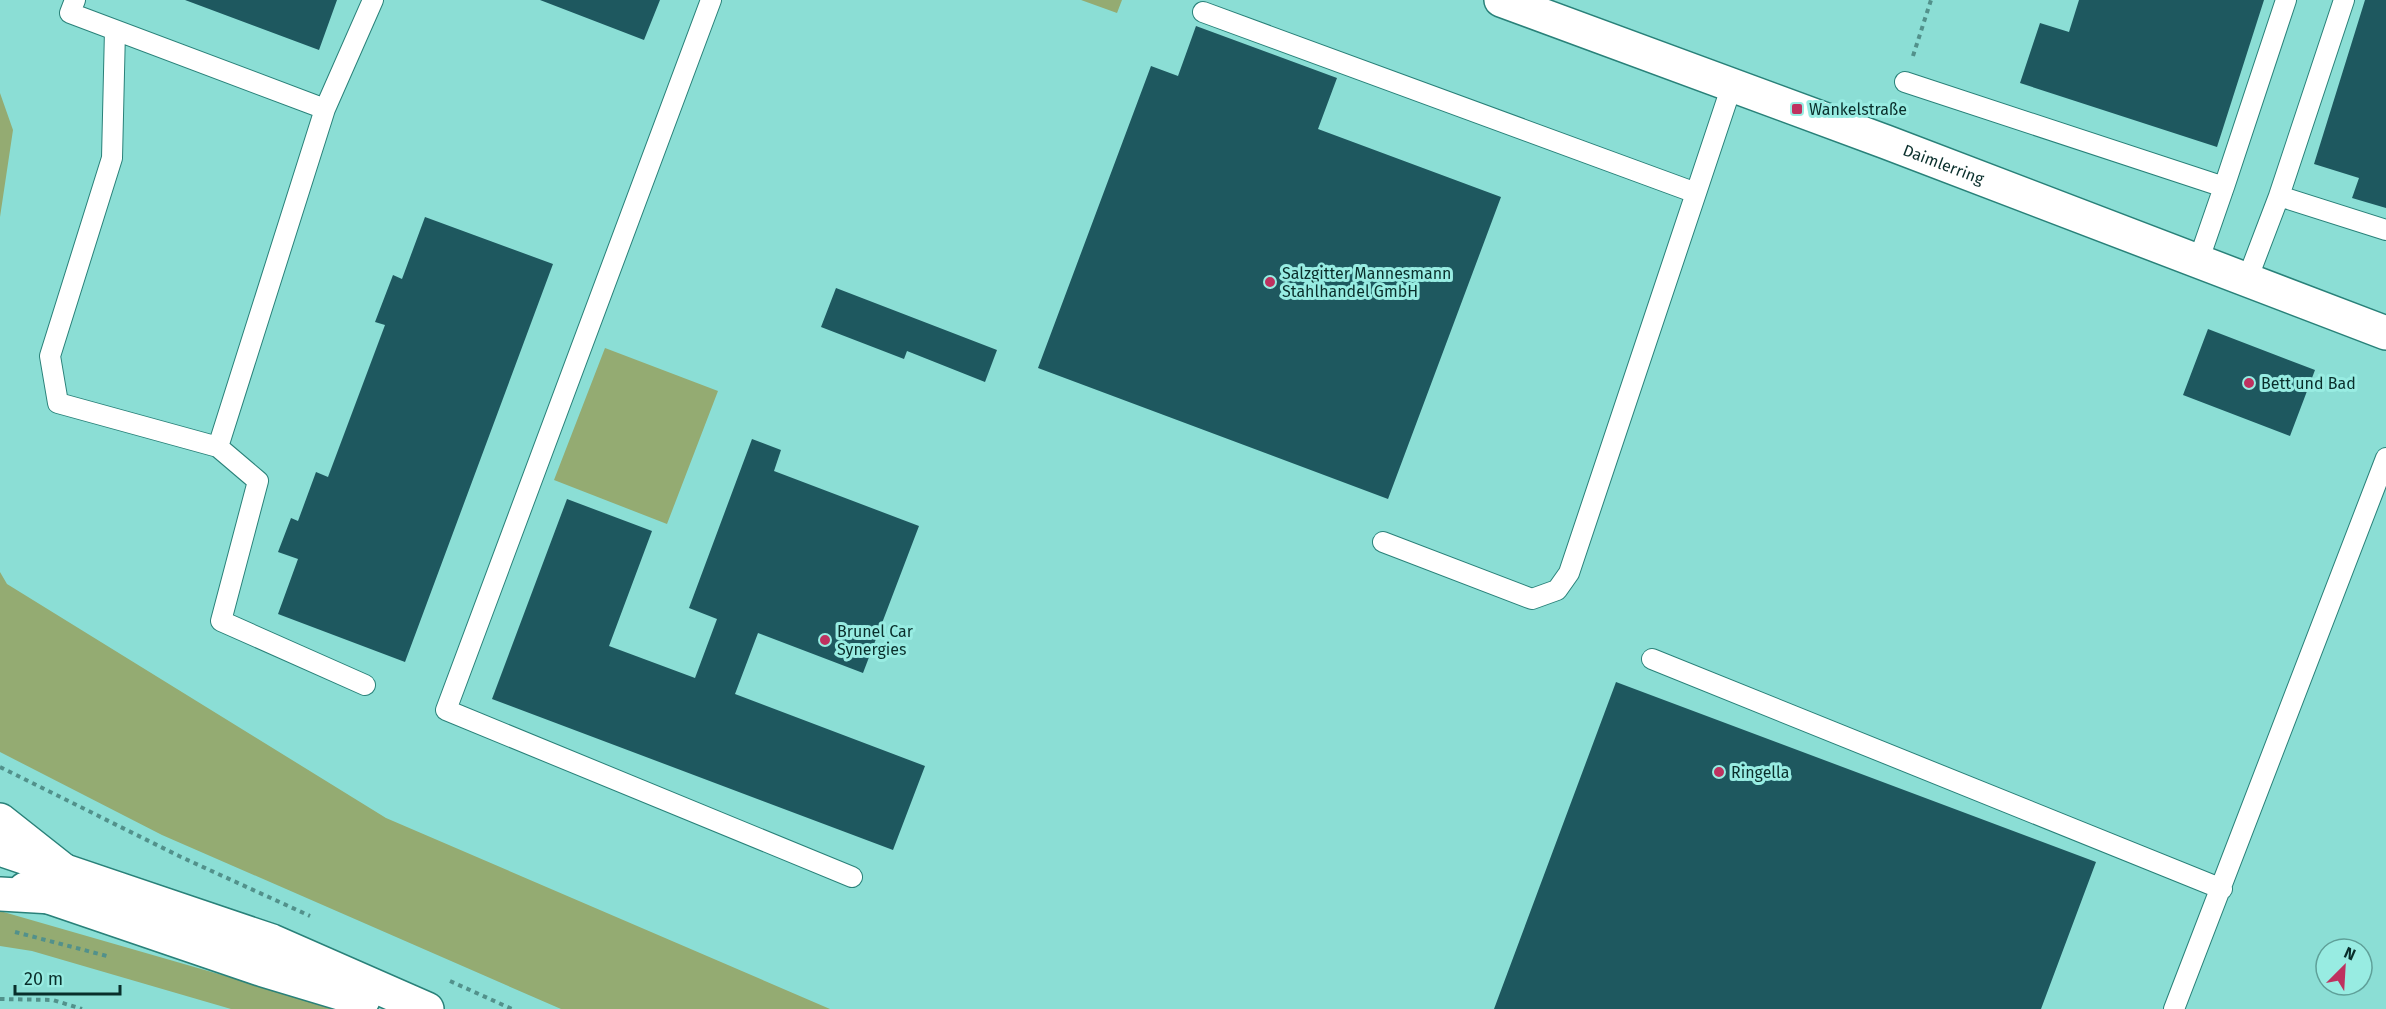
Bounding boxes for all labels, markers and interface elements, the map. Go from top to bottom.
place label: Wankelstraße [1809,100,1907,119]
marker: Wankelstraße [1790,102,1804,116]
street label: Daimlerring [1900,140,1987,189]
place label: Salzgitter Mannesmann Stahlhandel GmbH [1282,264,1452,301]
marker: Salzgitter Mannesmann Stahlhandel GmbH [1263,275,1277,289]
place label: Bett und Bad [2261,374,2356,393]
marker: Bett und Bad [2242,376,2256,390]
place label: Brunel Car Synergies [837,622,914,659]
marker: Brunel Car Synergies [818,633,832,647]
place label: Ringella [1731,763,1789,782]
marker: Ringella [1712,765,1726,779]
north arrow [2314,937,2374,997]
text: N [2341,943,2359,965]
scale bar [15,958,120,996]
text: 20 m [24,968,63,990]

